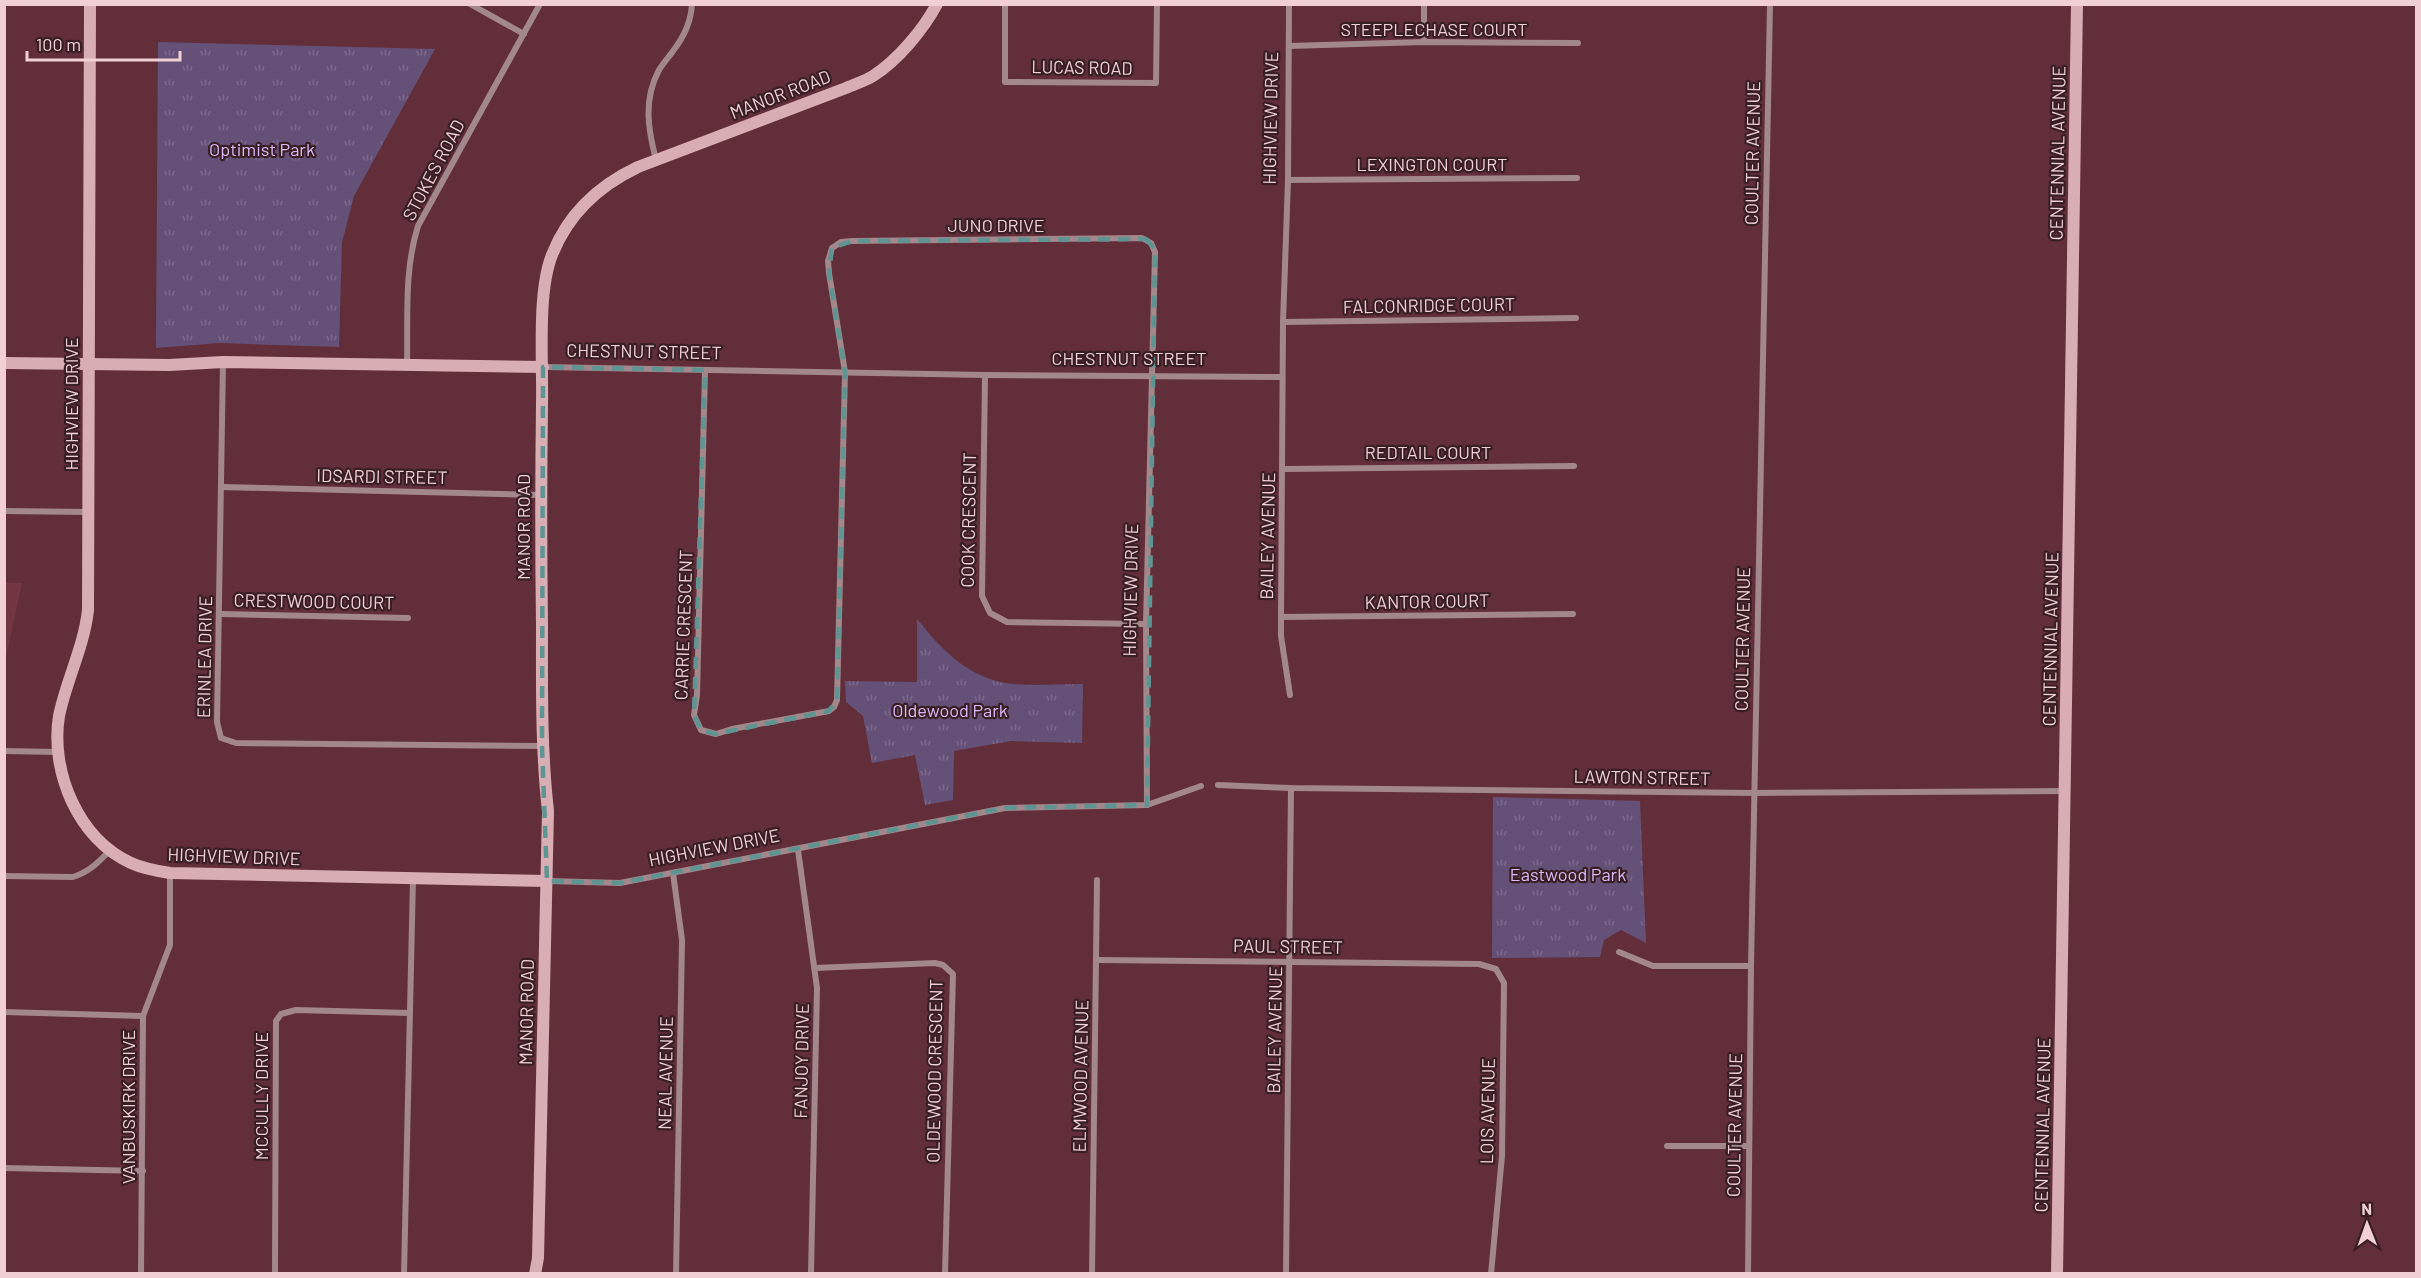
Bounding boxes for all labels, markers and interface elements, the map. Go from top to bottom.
street label: STEEPLECHASE COURT [1340,18,1528,40]
scale bar [27,24,180,62]
text: 100 m [36,33,81,55]
street label: HIGHVIEW DRIVE [1258,51,1282,185]
street label: LUCAS ROAD [1031,55,1133,79]
street label: MANOR ROAD [727,65,833,123]
street label: CENTENNIAL AVENUE [2044,66,2070,240]
street label: COULTER AVENUE [1740,81,1764,225]
street label: STOKES ROAD [397,116,469,224]
park label: Optimist Park [209,138,315,160]
street label: LEXINGTON COURT [1357,153,1507,175]
street label: JUNO DRIVE [947,214,1045,236]
street label: FALCONRIDGE COURT [1343,293,1515,317]
street label: HIGHVIEW DRIVE [60,337,82,471]
street label: CHESTNUT STREET [566,339,722,363]
street label: CHESTNUT STREET [1051,347,1207,369]
street label: REDTAIL COURT [1365,441,1491,463]
street label: COOK CRESCENT [956,452,980,588]
street label: IDSARDI STREET [316,464,448,488]
street label: BAILEY AVENUE [1255,472,1279,600]
street label: MANOR ROAD [512,474,534,580]
street label: HIGHVIEW DRIVE [1118,523,1142,657]
street label: CARRIE CRESCENT [669,549,697,701]
street label: CENTENNIAL AVENUE [2037,552,2063,726]
street label: COULTER AVENUE [1730,567,1754,711]
street label: CRESTWOOD COURT [233,589,395,613]
street label: KANTOR COURT [1364,589,1490,613]
street label: ERINLEA DRIVE [192,596,216,718]
park label: Oldewood Park [892,699,1008,721]
street label: LAWTON STREET [1574,765,1710,789]
street label: HIGHVIEW DRIVE [647,824,781,870]
street label: HIGHVIEW DRIVE [167,843,301,869]
park label: Eastwood Park [1510,863,1626,885]
street label: PAUL STREET [1233,934,1343,958]
street label: MANOR ROAD [514,959,538,1065]
street label: BAILEY AVENUE [1262,966,1286,1094]
street label: OLDEWOOD CRESCENT [921,979,947,1163]
street label: ELMWOOD AVENUE [1068,1000,1092,1152]
street label: FANJOY DRIVE [789,1003,813,1119]
street label: NEAL AVENUE [653,1016,677,1130]
street label: VANBUSKIRK DRIVE [117,1030,139,1184]
street label: MCCULLY DRIVE [250,1032,272,1160]
street label: CENTENNIAL AVENUE [2029,1038,2055,1212]
street label: COULTER AVENUE [1722,1053,1746,1197]
street label: LOIS AVENUE [1475,1058,1499,1164]
north arrow [2337,1194,2397,1254]
text: N [2361,1199,2372,1218]

